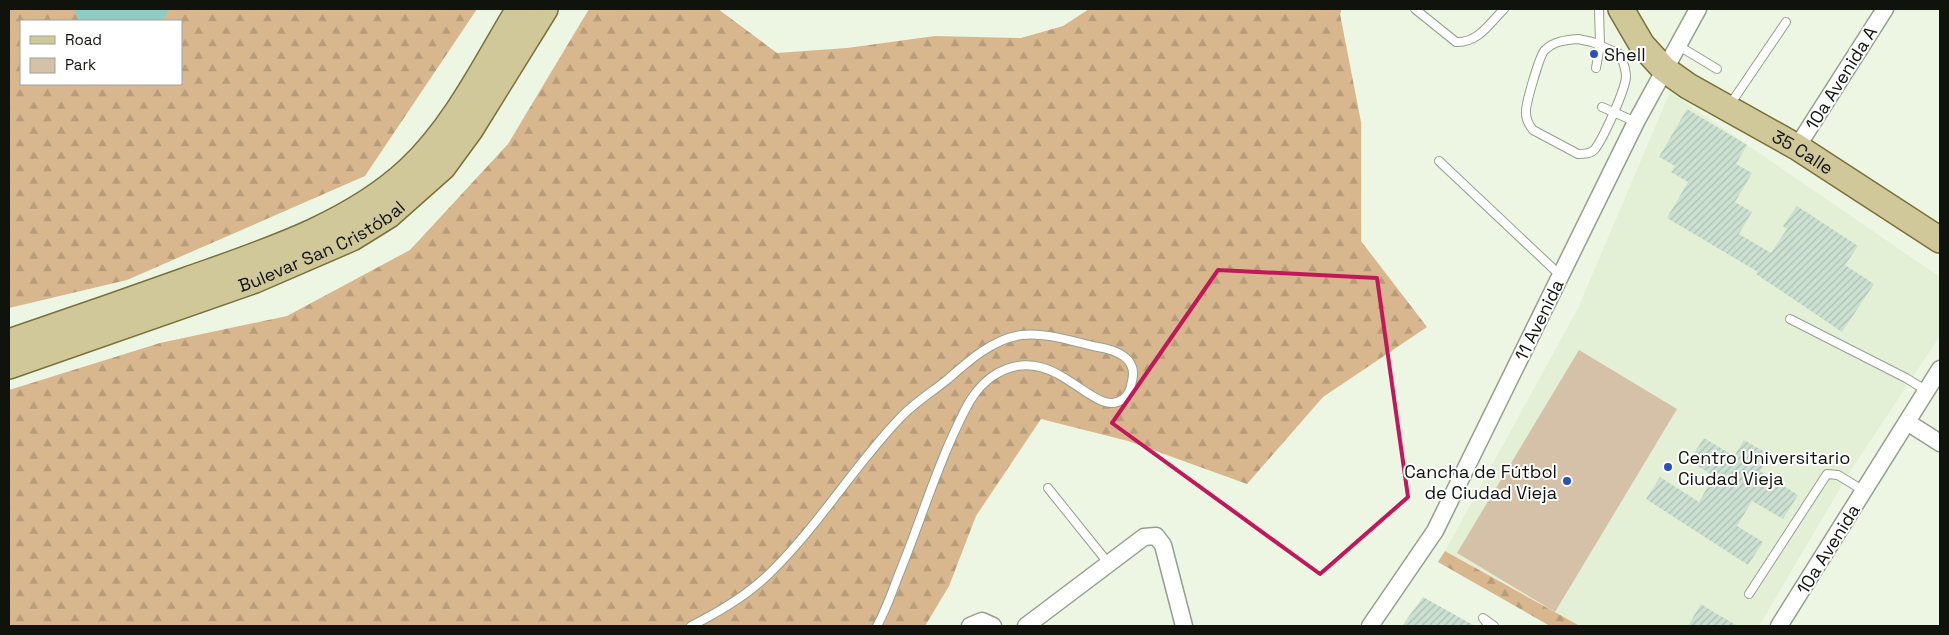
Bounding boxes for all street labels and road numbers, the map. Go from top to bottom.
street label: 10a Avenida A [1800,22,1882,134]
street label: 35 Calle [1768,124,1838,179]
street label: Bulevar San Cristóbal [235,195,409,297]
street label: 11 Avenida [1509,275,1569,365]
street label: 10a Avenida [1791,500,1865,598]

